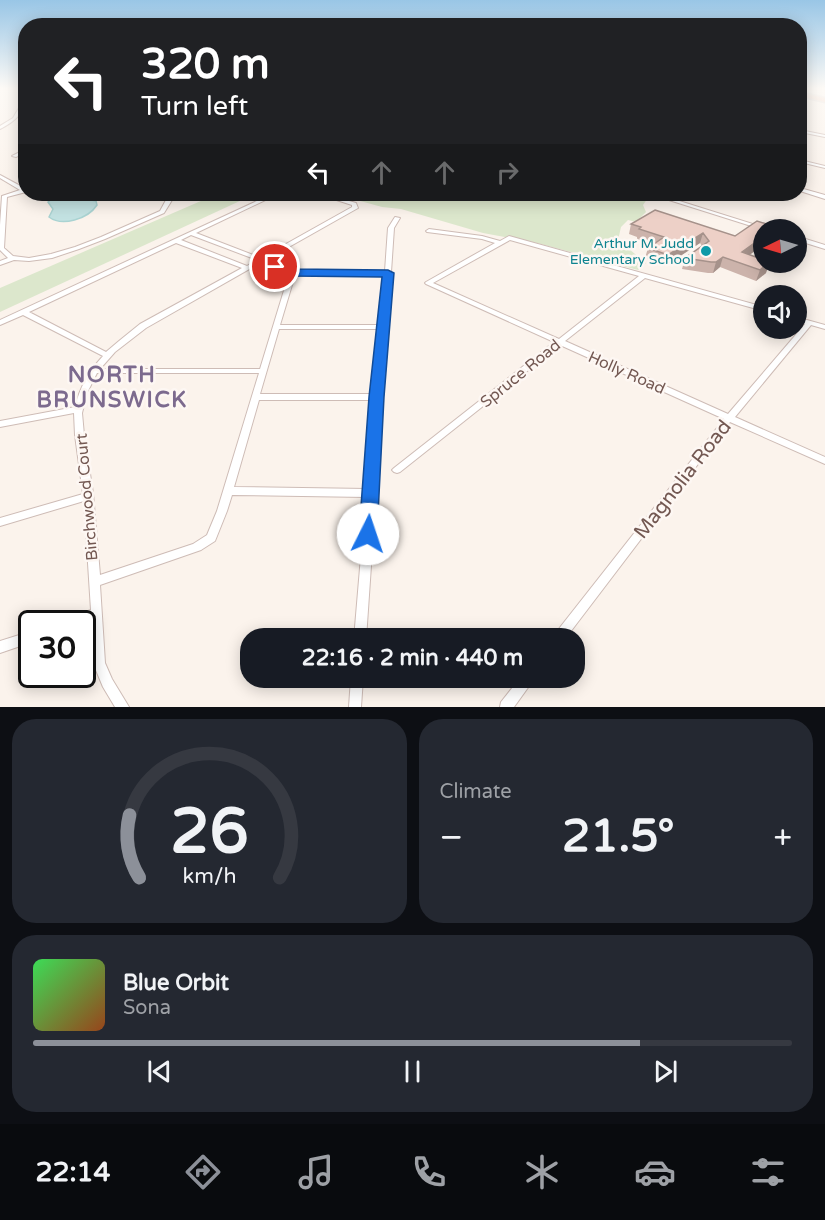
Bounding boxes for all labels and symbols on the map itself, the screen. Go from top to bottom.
north arrow [753,219,807,273]
place label: Arthur M. Judd Elementary School [570,235,694,268]
pin [249,241,300,292]
marker: Arthur M. Judd Elementary School [699,244,713,258]
street label: Spruce Road [476,335,565,412]
street label: Holly Road [585,347,668,399]
district label: NORTH BRUNSWICK [37,362,187,413]
street label: Magnolia Road [629,415,737,544]
street label: Birchwood Court [71,432,103,561]
position arrow [336,502,400,566]
speed limit sign: 30 [18,610,96,688]

